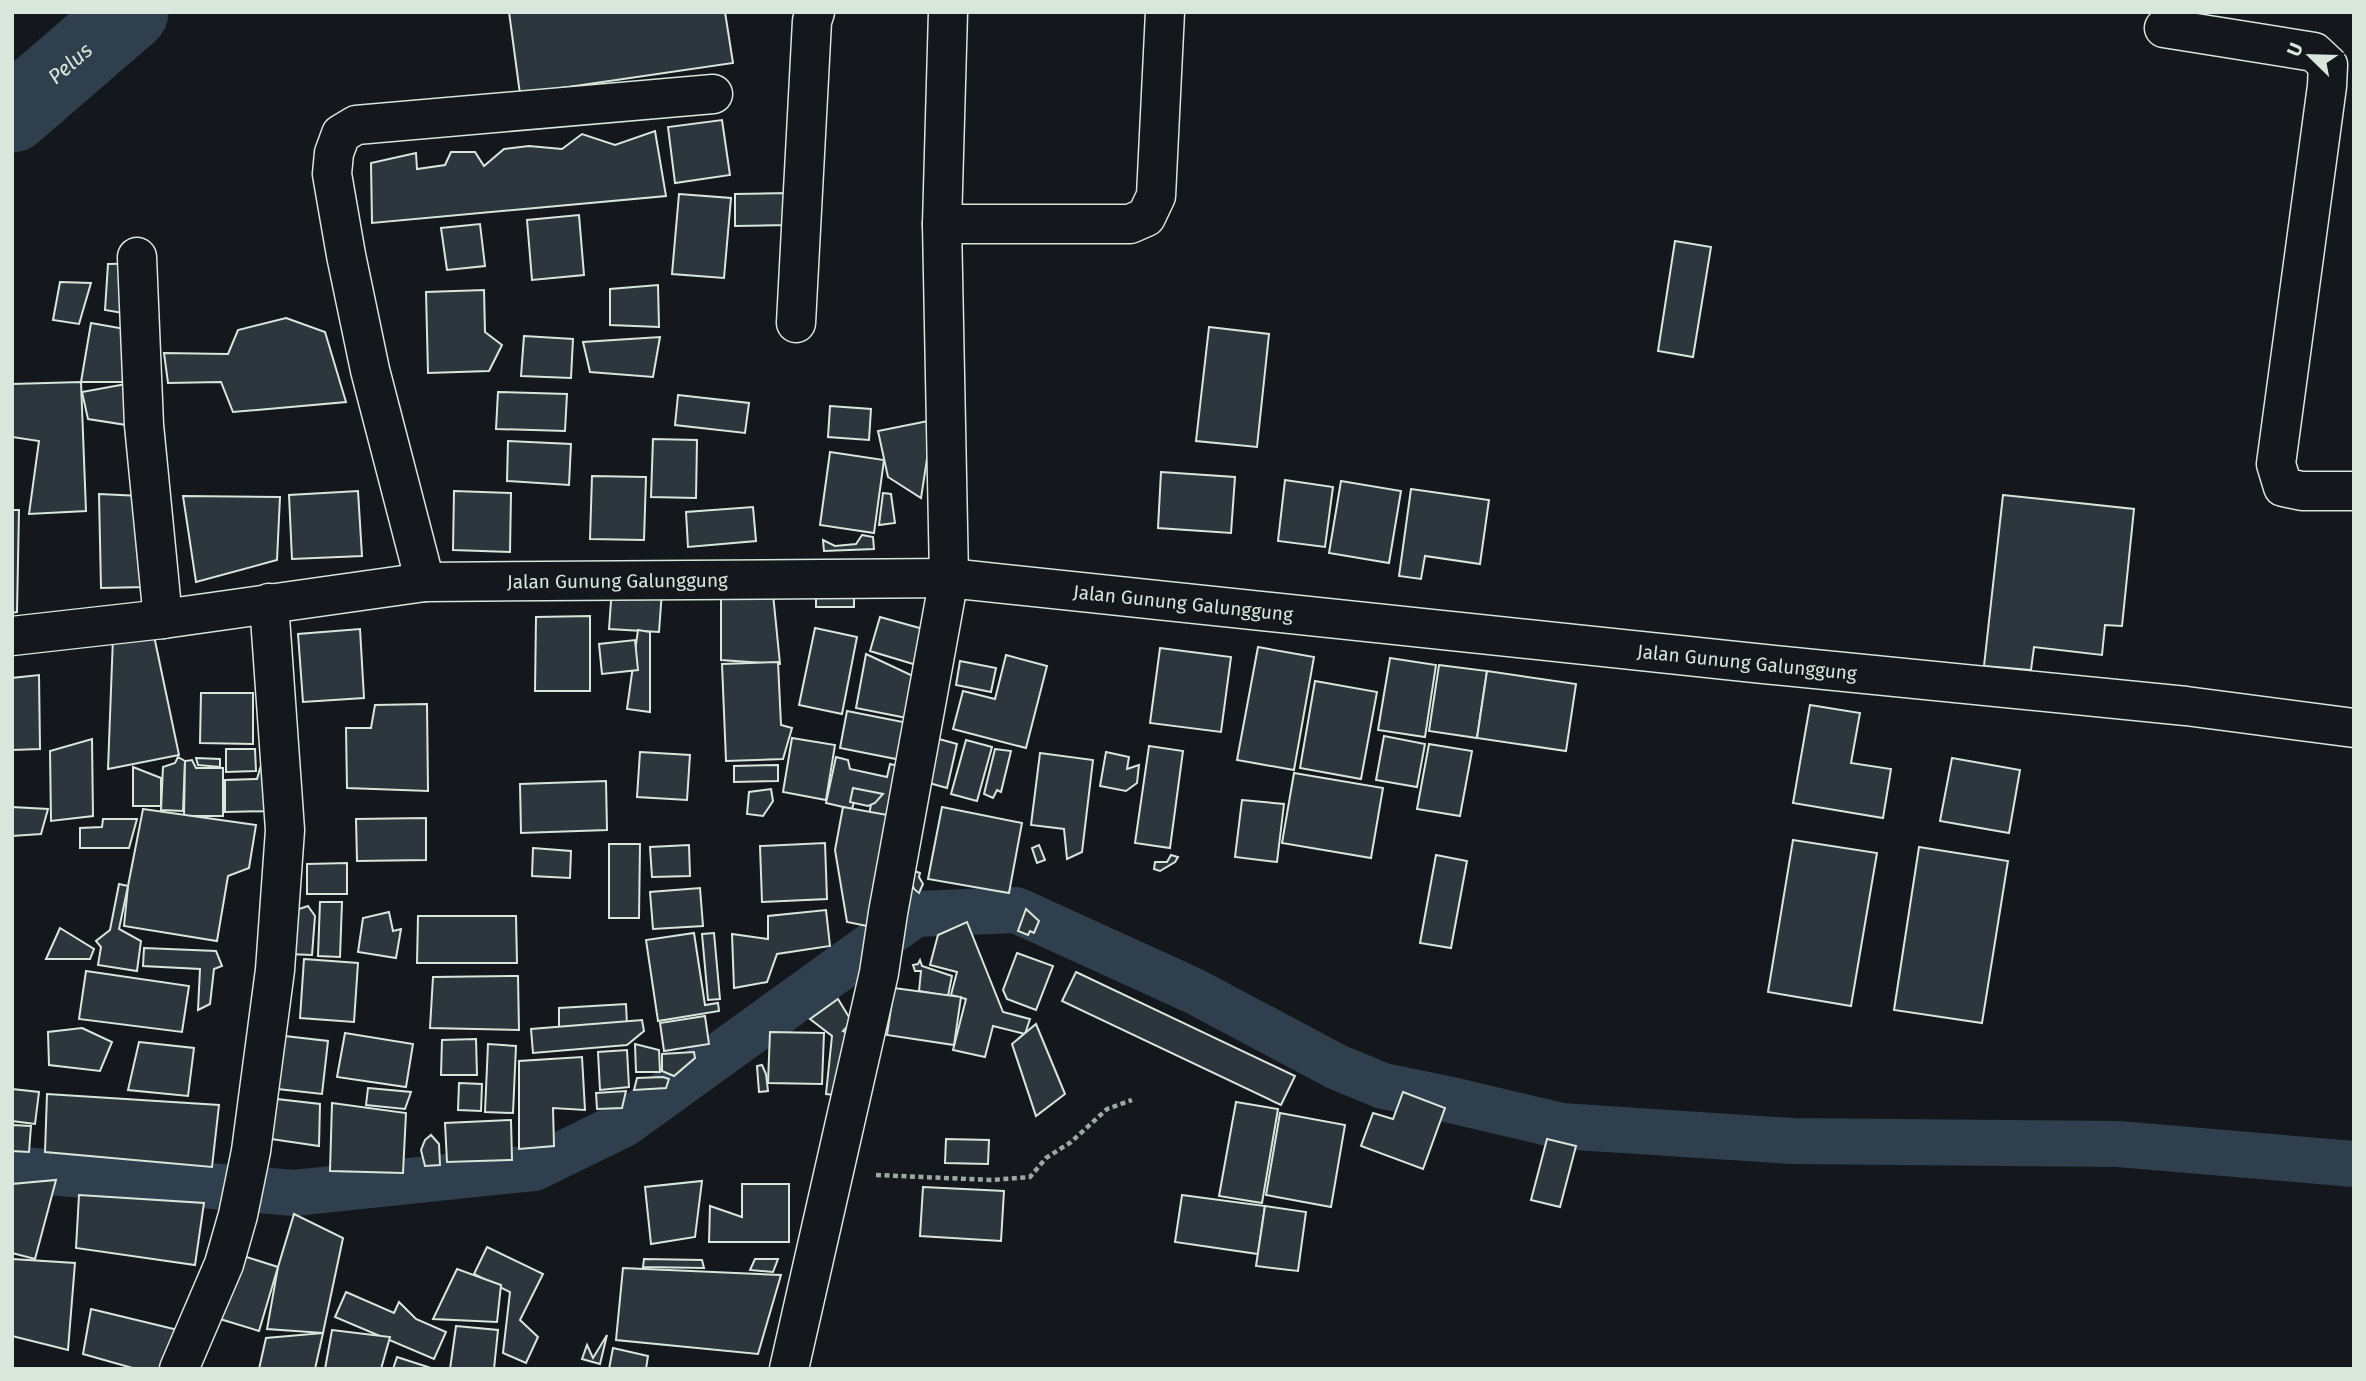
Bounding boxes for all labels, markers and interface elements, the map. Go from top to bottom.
north arrow [2275,21,2345,91]
water label: Pelus [43,37,98,90]
text: U [2282,39,2308,60]
street label: Jalan Gunung Galunggung [507,568,728,593]
street label: Jalan Gunung Galunggung [1072,580,1294,626]
street label: Jalan Gunung Galunggung [1636,639,1858,685]

